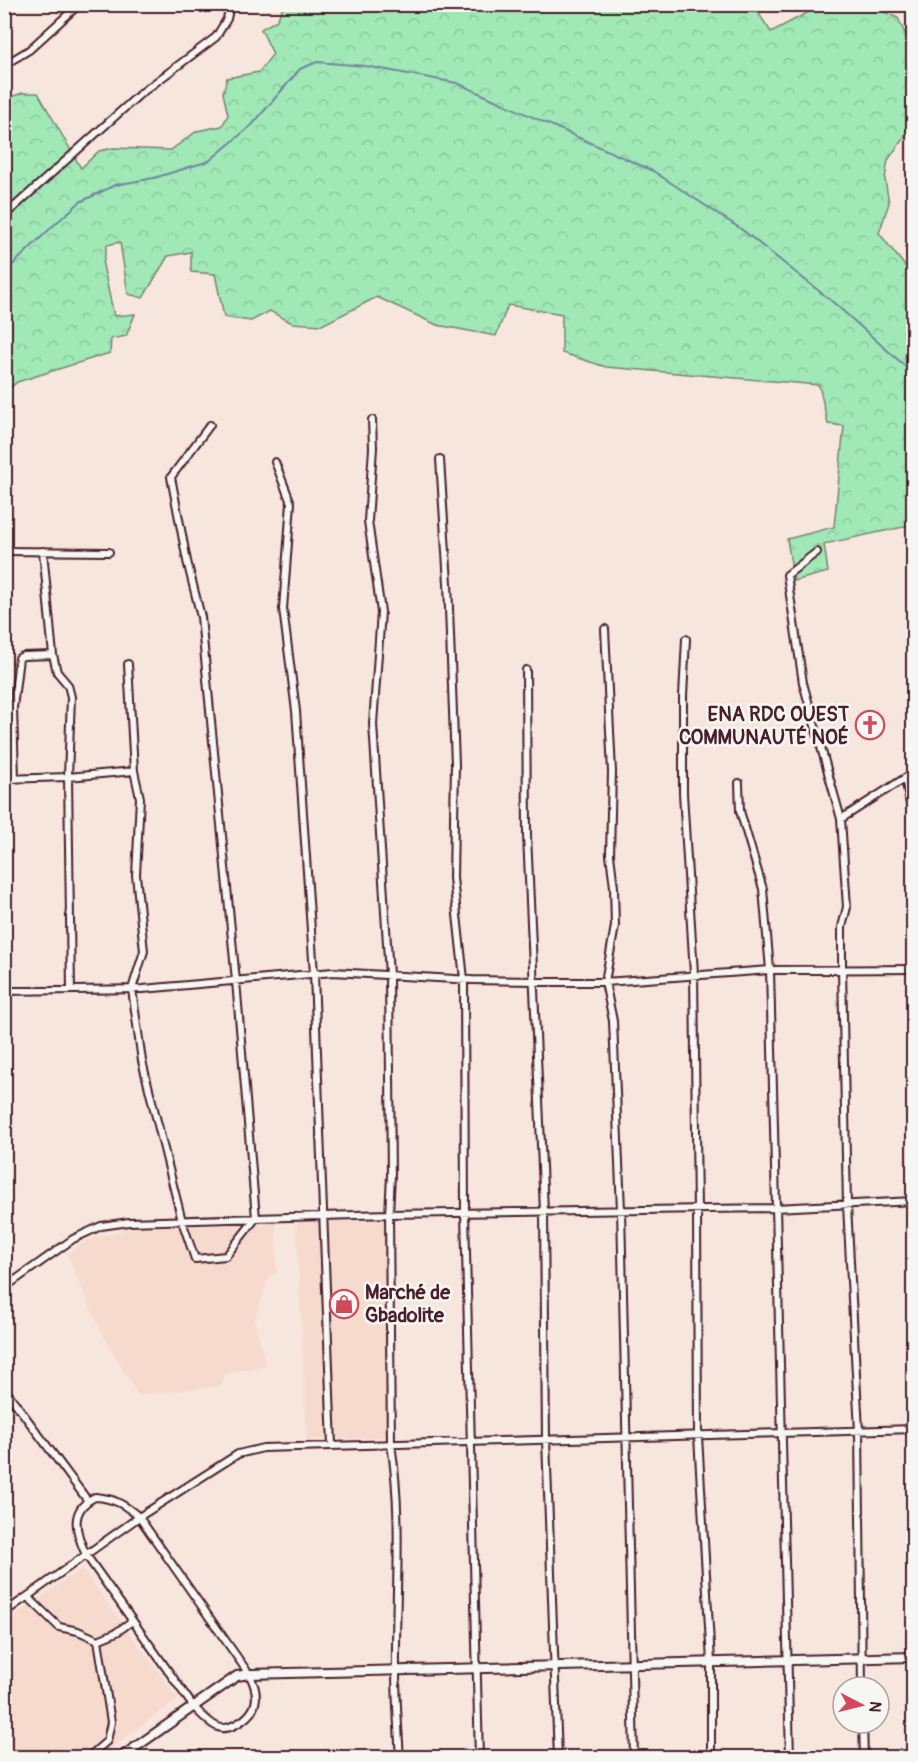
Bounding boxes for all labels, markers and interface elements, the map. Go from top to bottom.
place label: ENA RDC OUEST COMMUNAUTÉ NOÉ [679,702,849,750]
church icon: ENA RDC OUEST COMMUNAUTÉ NOÉ [854,709,886,741]
place label: Marché de Gbadolite [365,1280,451,1328]
shop icon: Marché de Gbadolite [328,1288,360,1320]
north arrow [831,1675,891,1735]
text: N [864,1700,885,1713]

